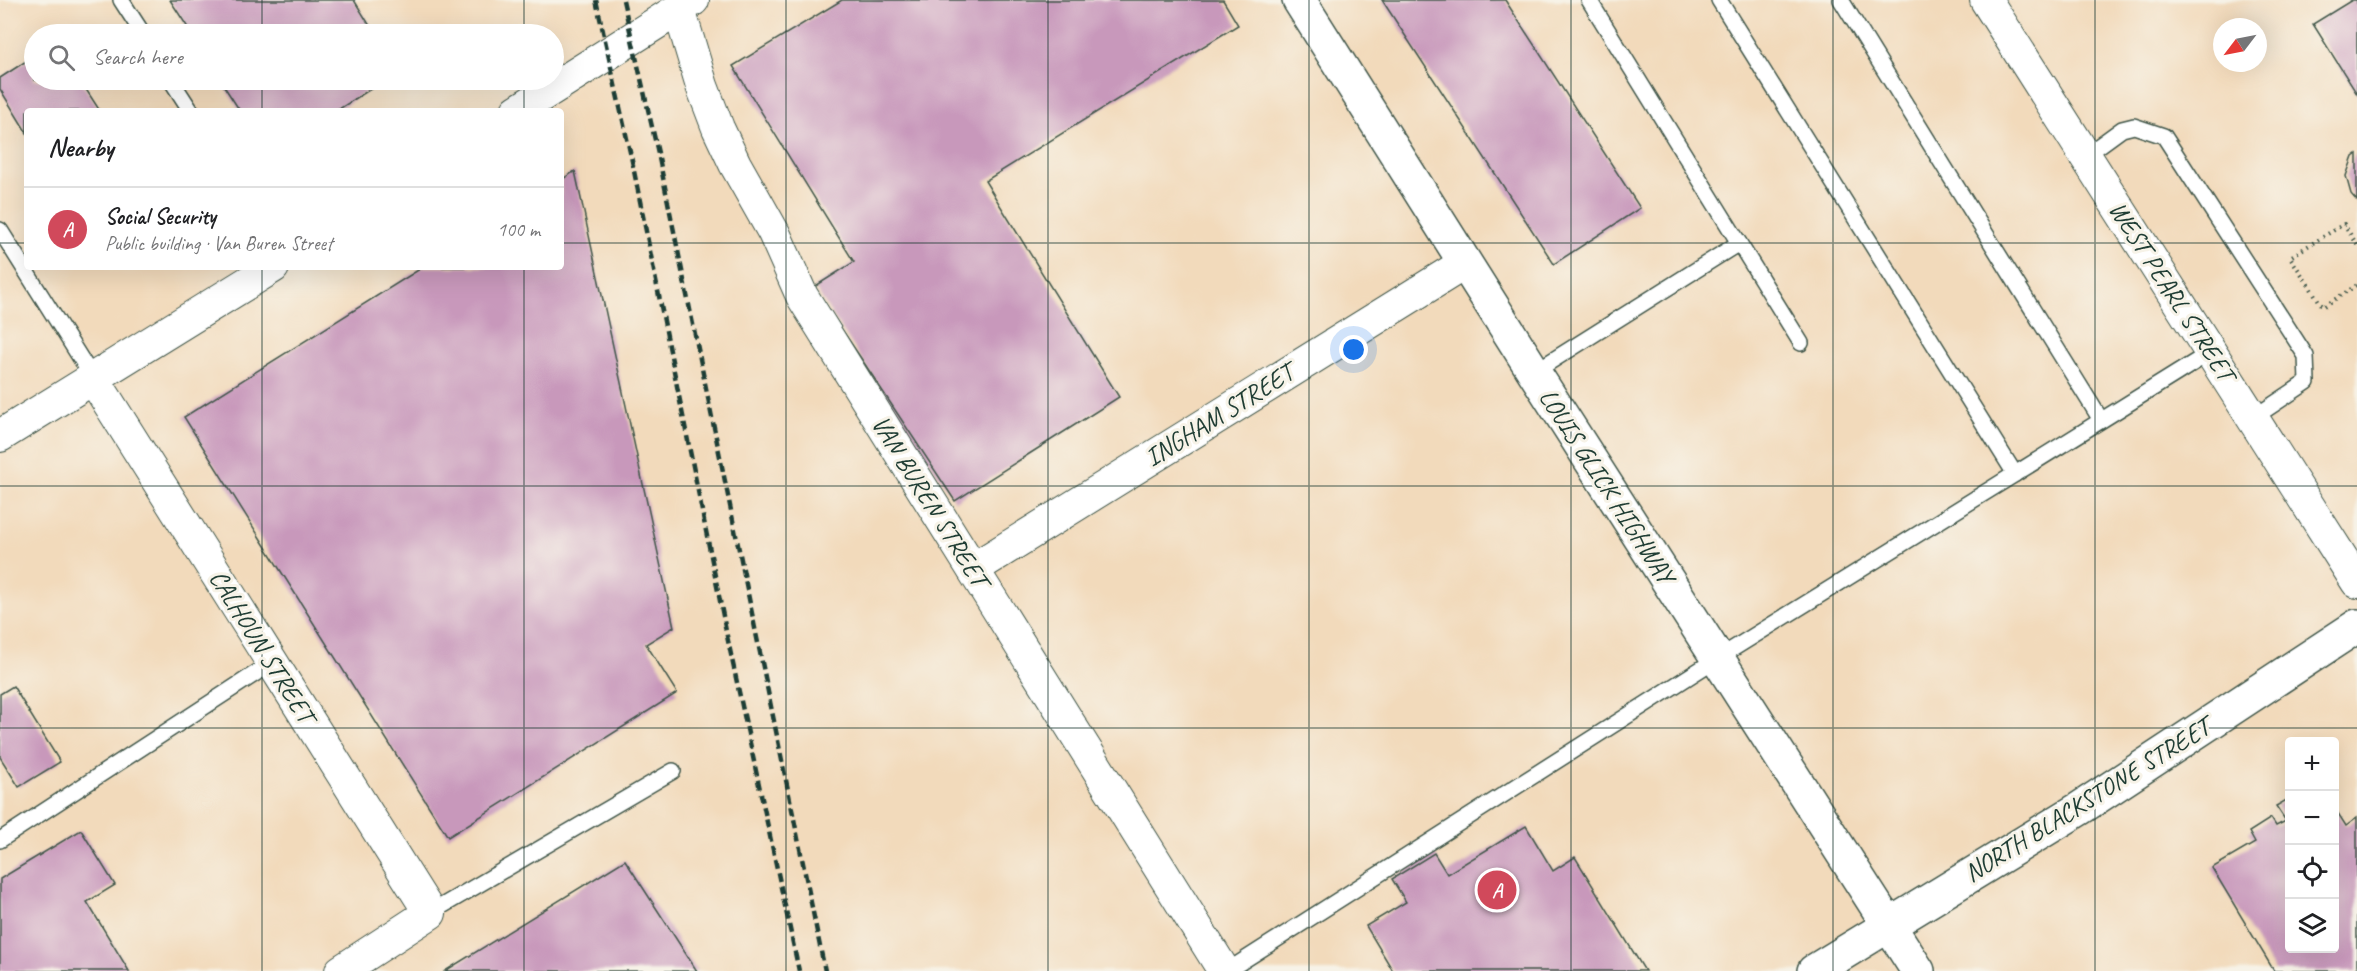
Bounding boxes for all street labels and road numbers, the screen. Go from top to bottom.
street label: WEST PEARL STREET [2102,195,2245,391]
street label: INGHAM STREET [1139,353,1305,474]
street label: LOUIS GLICK HIGHWAY [1532,382,1684,593]
street label: VAN BUREN STREET [864,409,1000,599]
street label: CALHOUN STREET [202,564,325,734]
street label: NORTH BLACKSTONE STREET [1958,707,2222,889]

